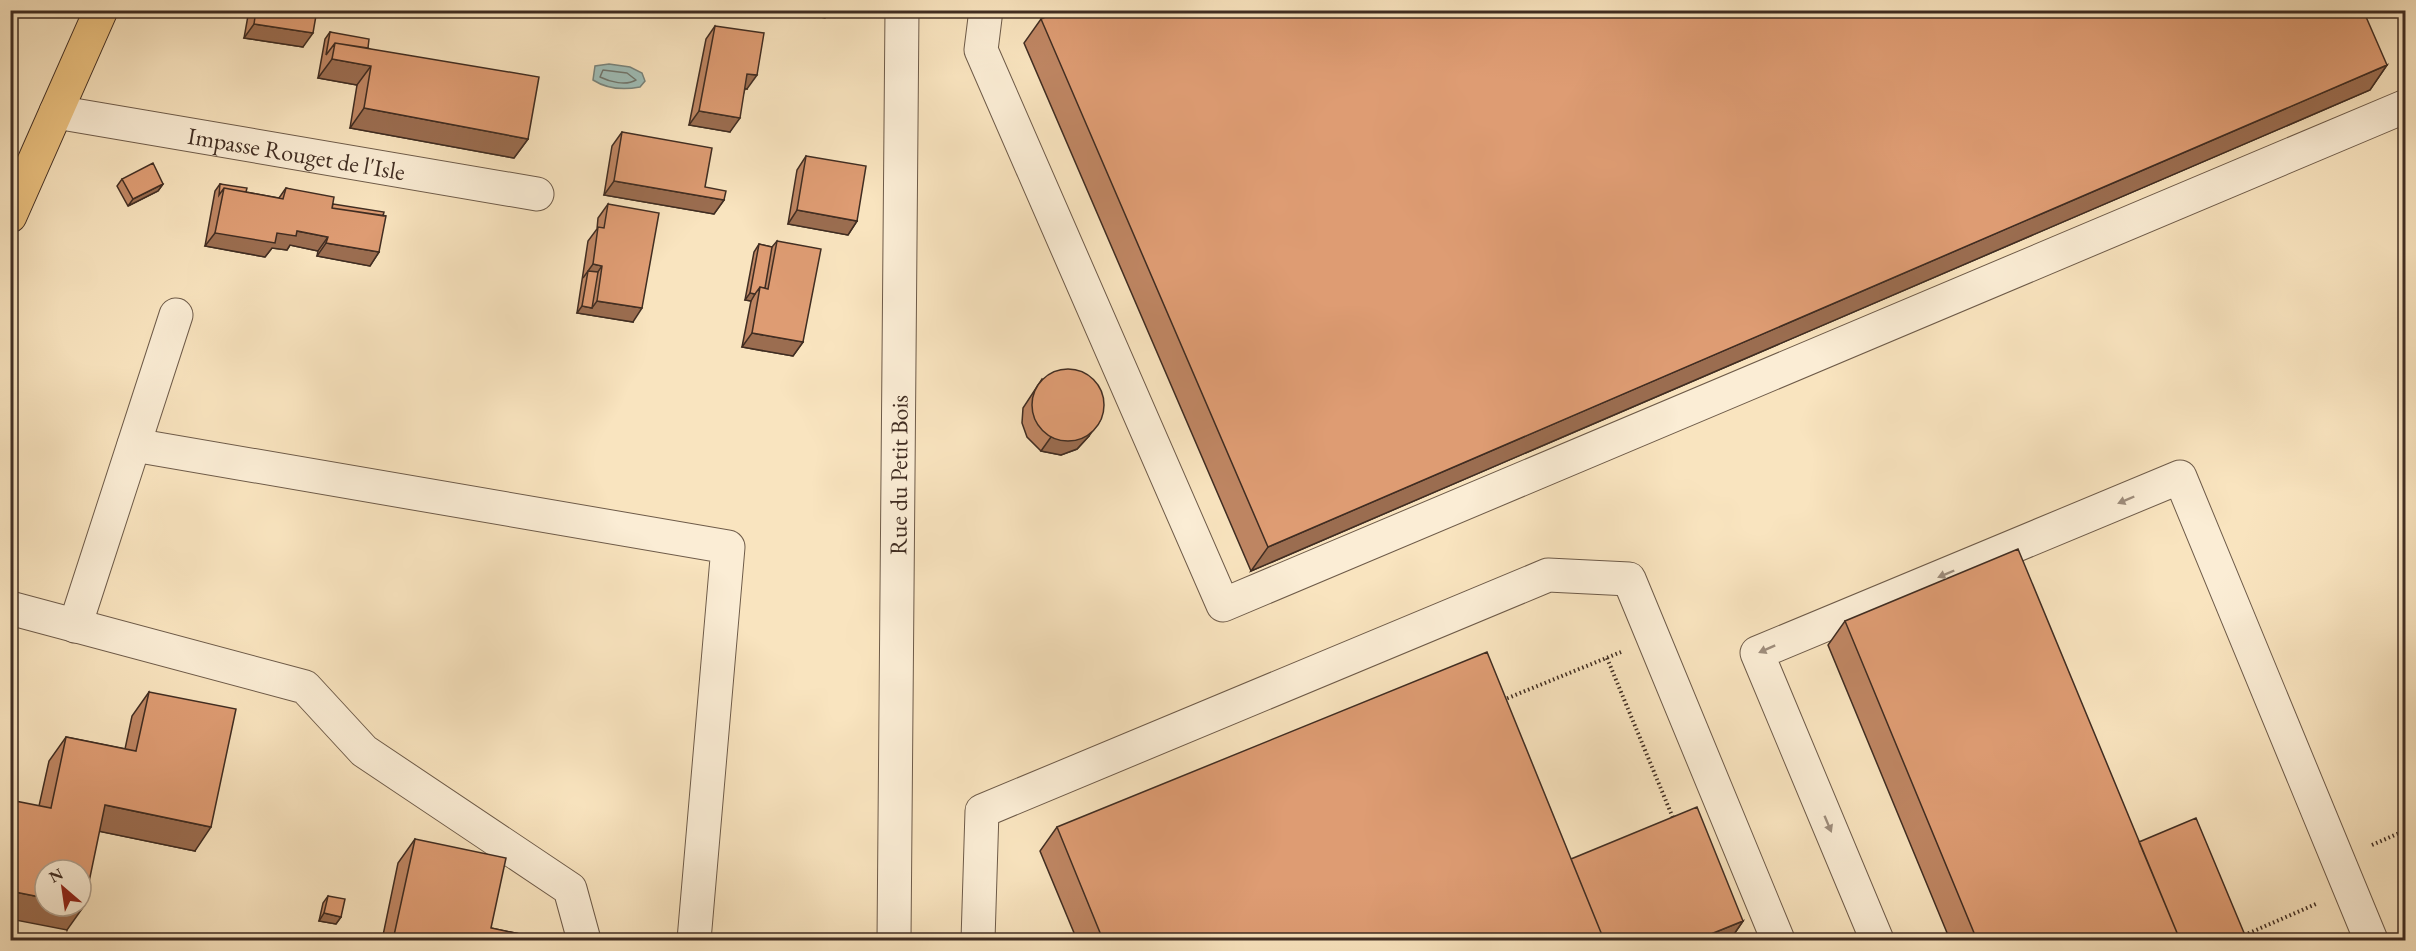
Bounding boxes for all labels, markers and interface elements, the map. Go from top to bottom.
street label: Impasse Rouget de l'Isle [185,119,408,187]
street label: Rue du Petit Bois [882,395,914,555]
one-way arrow [2117,495,2135,505]
one-way arrow [1937,569,1955,579]
one-way arrow [1757,644,1775,654]
one-way arrow [1823,815,1833,833]
north arrow [33,858,93,918]
text: N [45,863,67,888]

